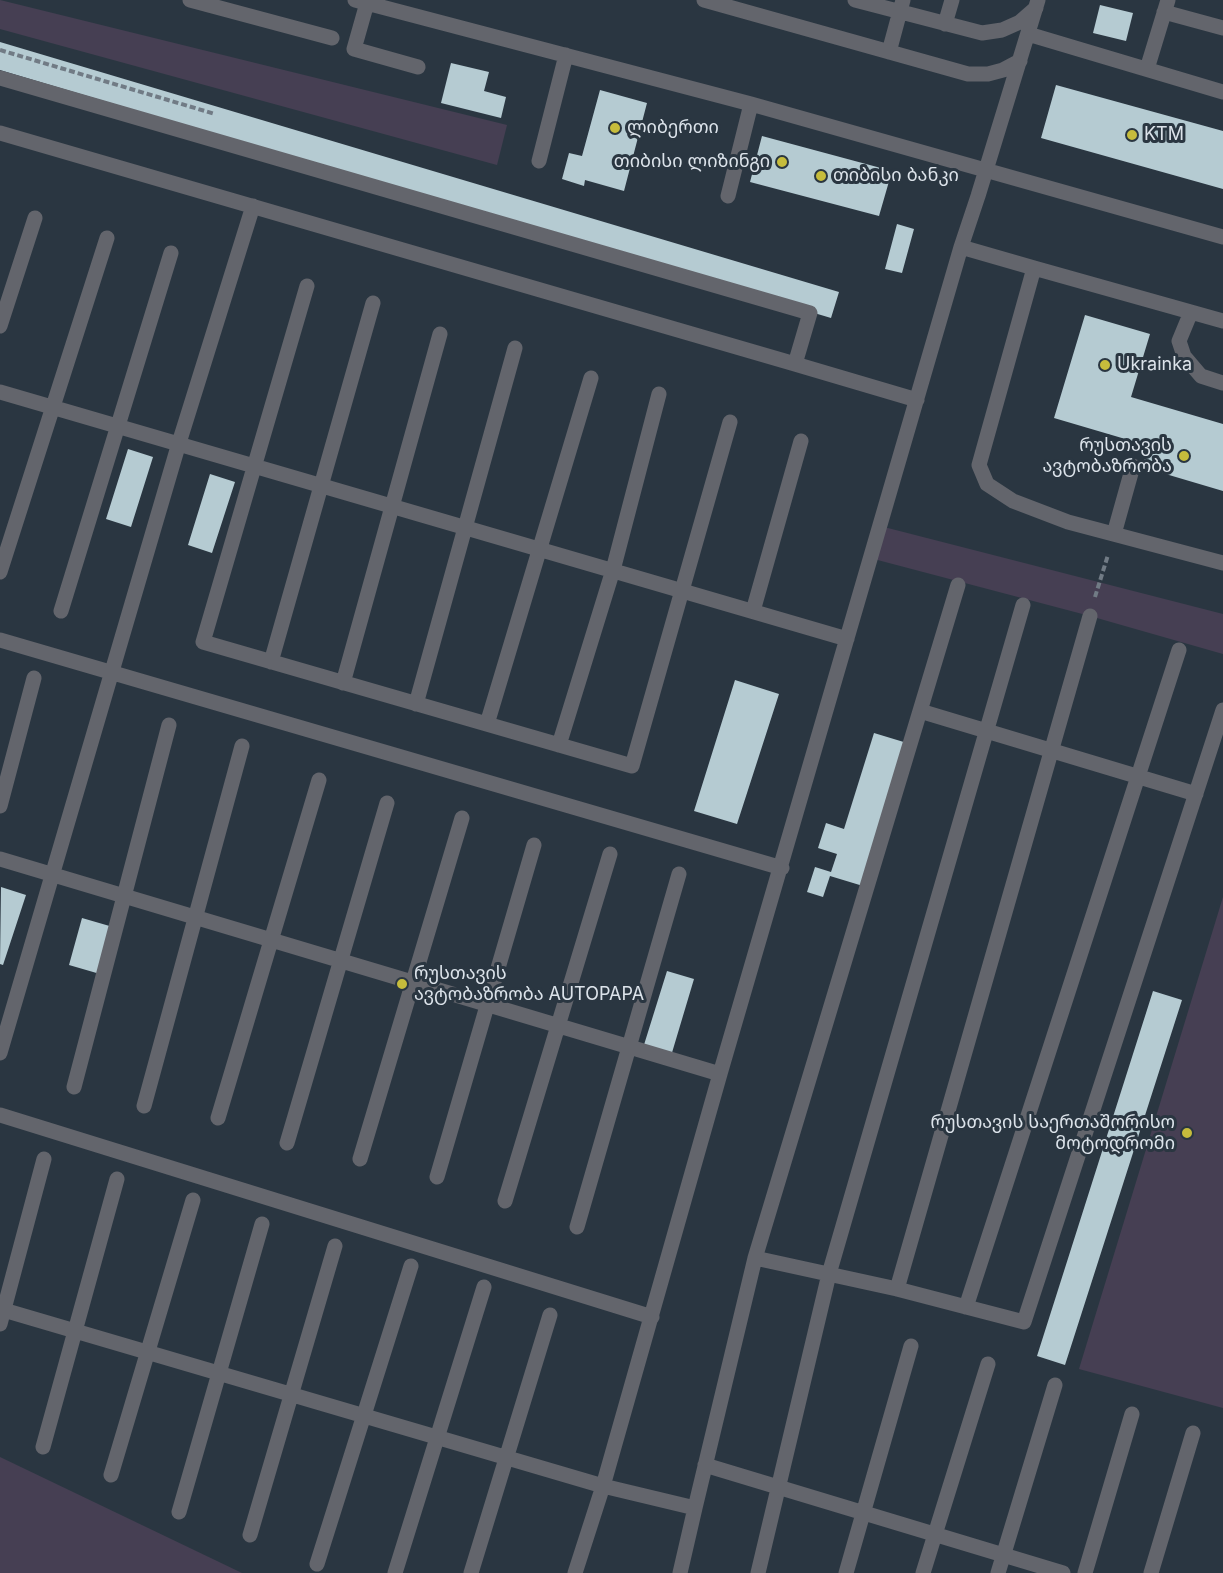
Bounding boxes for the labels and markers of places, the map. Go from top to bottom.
place label: ლიბერთი [627,117,719,139]
marker: ლიბერთი [608,121,622,135]
place label: KTM [1144,124,1184,146]
marker: KTM [1125,128,1139,142]
place label: თიბისი ლიზინგი [614,151,770,173]
marker: თიბისი ლიზინგი [775,155,789,169]
place label: თიბისი ბანკი [833,165,959,187]
marker: თიბისი ბანკი [814,169,828,183]
place label: Ukrainka [1117,354,1192,376]
marker: Ukrainka [1098,358,1112,372]
place label: რუსთავის ავტობაზრობა [1042,435,1172,478]
marker: რუსთავის ავტობაზრობა [1177,449,1191,463]
place label: რუსთავის ავტობაზრობა AUTOPAPA [414,963,644,1006]
marker: რუსთავის ავტობაზრობა AUTOPAPA [395,977,409,991]
place label: რუსთავის საერთაშორისო მოტოდრომი [931,1112,1175,1154]
marker: რუსთავის საერთაშორისო მოტოდრომი [1180,1126,1194,1140]

